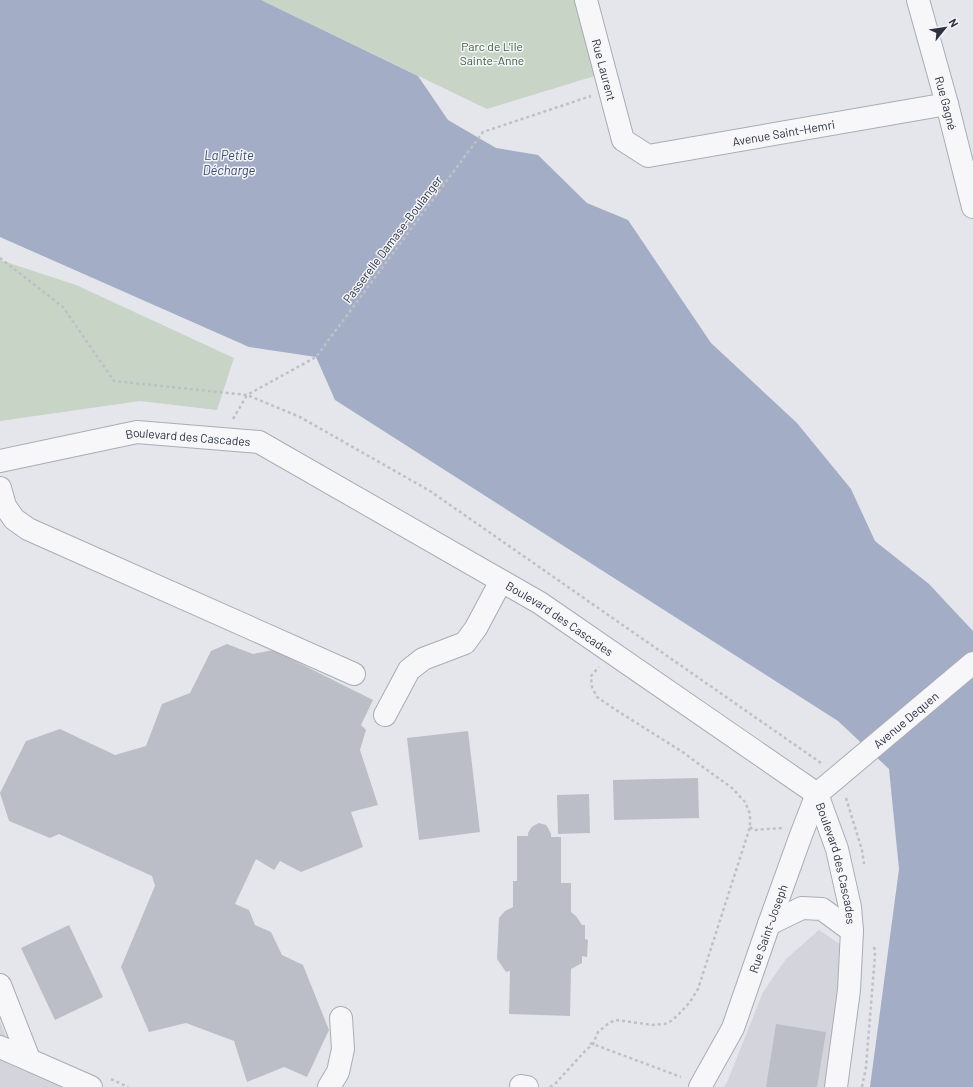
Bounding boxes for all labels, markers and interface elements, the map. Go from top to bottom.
north arrow [925,8,965,48]
text: N [947,16,962,29]
street label: Rue Laurent [590,37,619,102]
park label: Parc de L'ile Sainte-Anne [460,39,524,67]
street label: Rue Gagné [933,75,960,132]
street label: Avenue Saint-Hemri [731,117,836,148]
water label: La Petite Décharge [203,147,256,178]
street label: Passerelle Damase-Boulanger [340,172,445,305]
street label: Boulevard des Cascades [124,425,251,448]
street label: Boulevard des Cascades [503,578,616,659]
street label: Avenue Dequen [870,688,941,751]
street label: Boulevard des Cascades [814,800,858,925]
street label: Rue Saint-Joseph [746,882,790,975]

